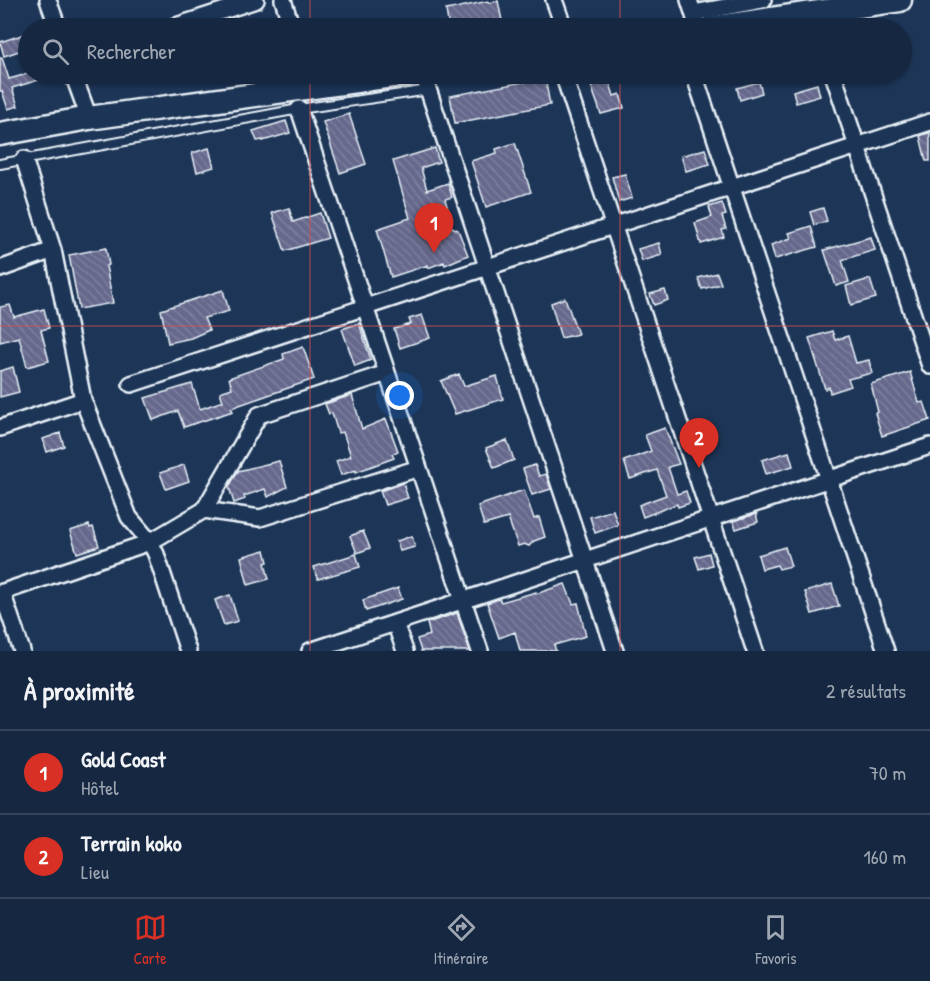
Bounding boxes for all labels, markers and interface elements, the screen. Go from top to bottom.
search box [18,18,912,84]
icon: search [39,35,72,68]
text: Rechercher [87,36,176,66]
pin: 1 [414,204,454,253]
your location [385,381,414,410]
pin: 2 [680,418,718,468]
text: À proximité [24,673,135,708]
text: 2 résultats [826,677,906,704]
text: Gold Coast [81,744,166,774]
text: 1 [40,759,47,786]
text: 70 m [869,759,906,786]
text: Hôtel [81,774,119,801]
text: Terrain koko [81,828,182,858]
text: 2 [39,843,48,870]
text: 160 m [864,843,906,870]
text: Lieu [81,858,109,885]
tab: Carte [133,911,167,969]
tab: Itinéraire [434,911,489,969]
tab: Favoris [755,911,796,969]

